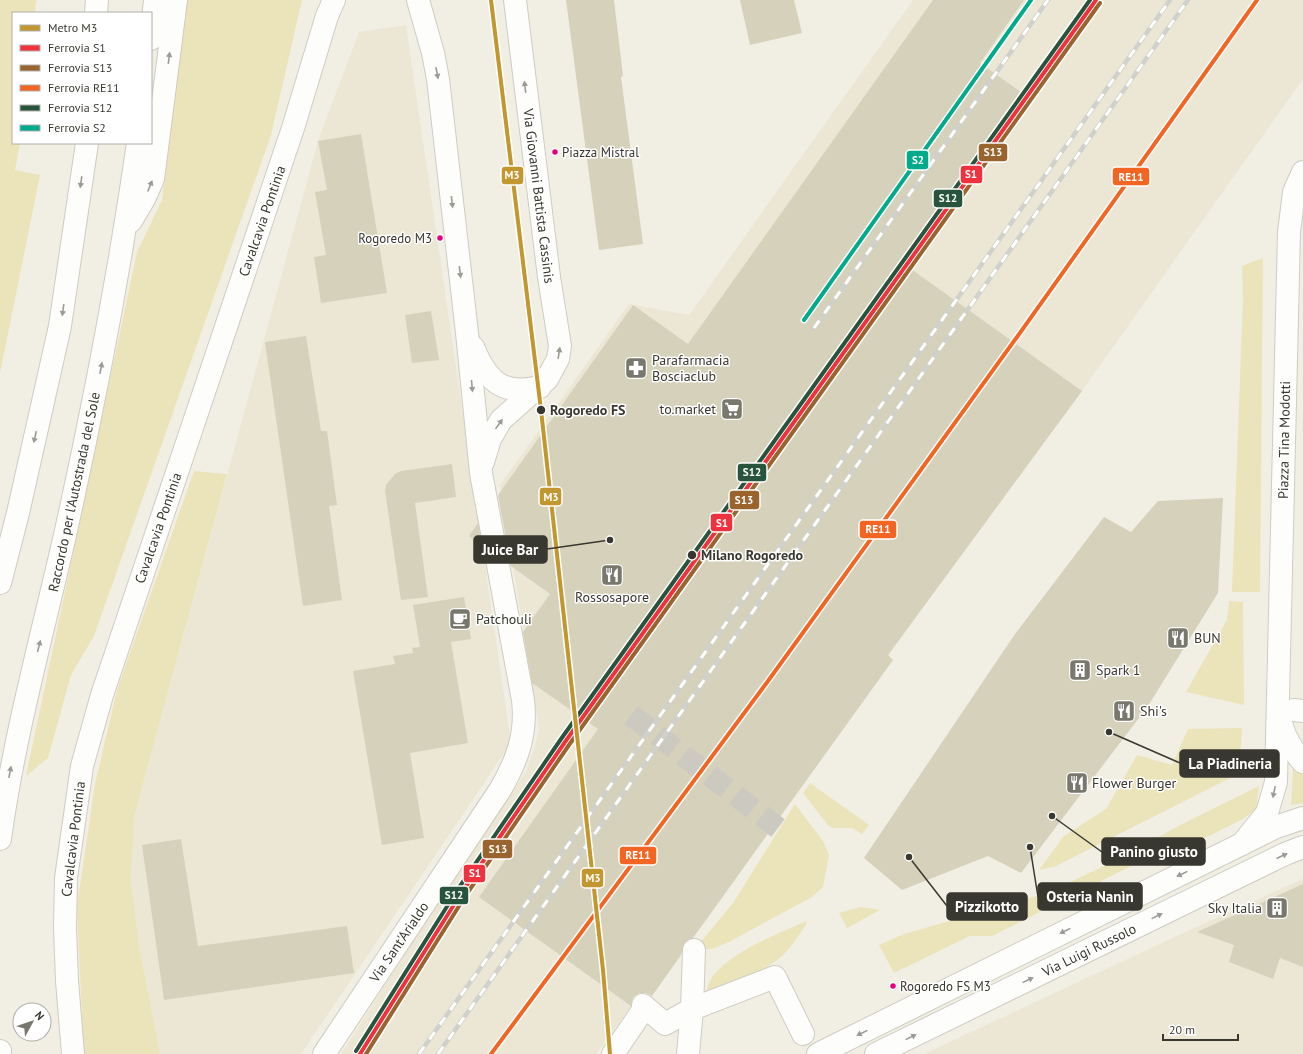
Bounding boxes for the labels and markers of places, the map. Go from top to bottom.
place label: Piazza Mistral [562,144,639,161]
marker: Piazza Mistral [550,147,560,157]
place label: Rogoredo M3 [358,230,432,247]
marker: Rogoredo M3 [435,233,445,243]
place label: Parafarmacia Bosciaclub [652,351,730,385]
pharmacy icon: Parafarmacia Bosciaclub [623,355,649,381]
supermarket icon: to.market [719,396,745,422]
place label: to.market [660,400,716,418]
place label: Rogoredo FS [550,401,625,419]
marker: Rogoredo FS [535,404,547,416]
callout: Juice Bar [474,536,547,563]
place label: Milano Rogoredo [701,546,804,564]
marker: Milano Rogoredo [686,549,698,561]
restaurant icon: Rossosapore [599,562,625,588]
place label: Rossosapore [575,588,649,606]
cafe icon: Patchouli [447,606,473,632]
place label: Patchouli [476,610,532,628]
restaurant icon: BUN [1165,625,1191,651]
place label: BUN [1194,629,1221,647]
building icon: Spark 1 [1067,657,1093,683]
place label: Spark 1 [1096,661,1140,679]
restaurant icon: Shi's [1111,698,1137,724]
place label: Shi's [1140,702,1167,720]
callout: La Piadineria [1180,750,1279,777]
restaurant icon: Flower Burger [1064,770,1090,796]
place label: Flower Burger [1092,774,1177,792]
callout: Panino giusto [1102,838,1205,865]
callout: Osteria Nanìn [1038,883,1142,910]
callout: Pizzikotto [947,893,1027,920]
building icon: Sky Italia [1264,895,1290,921]
place label: Sky Italia [1208,899,1262,917]
place label: Rogoredo FS M3 [900,978,991,995]
marker: Rogoredo FS M3 [888,981,898,991]

